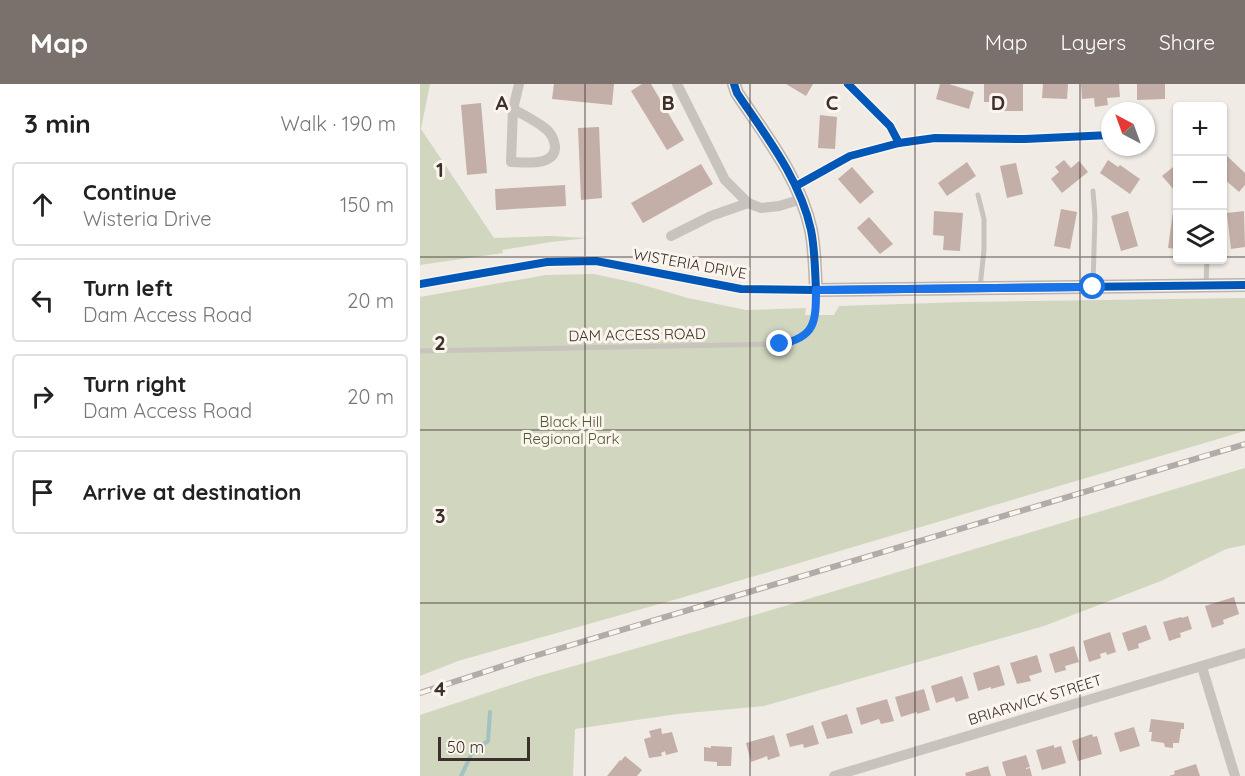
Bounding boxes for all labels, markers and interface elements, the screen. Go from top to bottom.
text: Map [30,25,88,60]
text: Map [985,29,1028,55]
text: Layers [1061,29,1126,55]
text: Share [1159,29,1215,55]
text: A [496,90,509,115]
text: B [661,90,675,115]
text: C [826,90,839,115]
text: D [991,90,1005,115]
north arrow [1101,102,1155,156]
map controls [1173,102,1227,264]
button: + [1173,102,1227,156]
text: 3 min [24,107,91,140]
text: Walk · 190 m [280,111,396,136]
button: − [1173,156,1227,210]
text: 1 [436,157,444,182]
text: Continue [83,178,177,206]
icon: ahead [26,188,59,221]
text: 150 m [340,192,394,217]
text: Wisteria Drive [83,206,212,231]
button: layers [1173,210,1227,264]
street label: WISTERIA DRIVE [632,244,748,283]
route start [1079,273,1105,299]
text: Turn left [83,274,173,302]
icon: left [26,284,59,317]
text: 20 m [347,288,394,313]
text: Dam Access Road [83,302,252,327]
street label: DAM ACCESS ROAD [568,324,706,345]
text: 2 [434,330,446,355]
route end [766,330,792,356]
text: Turn right [83,370,187,398]
icon: right [26,380,59,413]
text: 20 m [347,384,394,409]
text: Dam Access Road [83,398,252,423]
park label: Black Hill Regional Park [522,412,620,448]
icon: arrive [26,476,59,509]
text: Arrive at destination [83,478,301,506]
text: 3 [435,503,445,528]
street label: BRIARWICK STREET [966,670,1104,729]
text: 4 [434,676,446,701]
scale bar [438,734,530,762]
text: 50 m [447,737,484,757]

